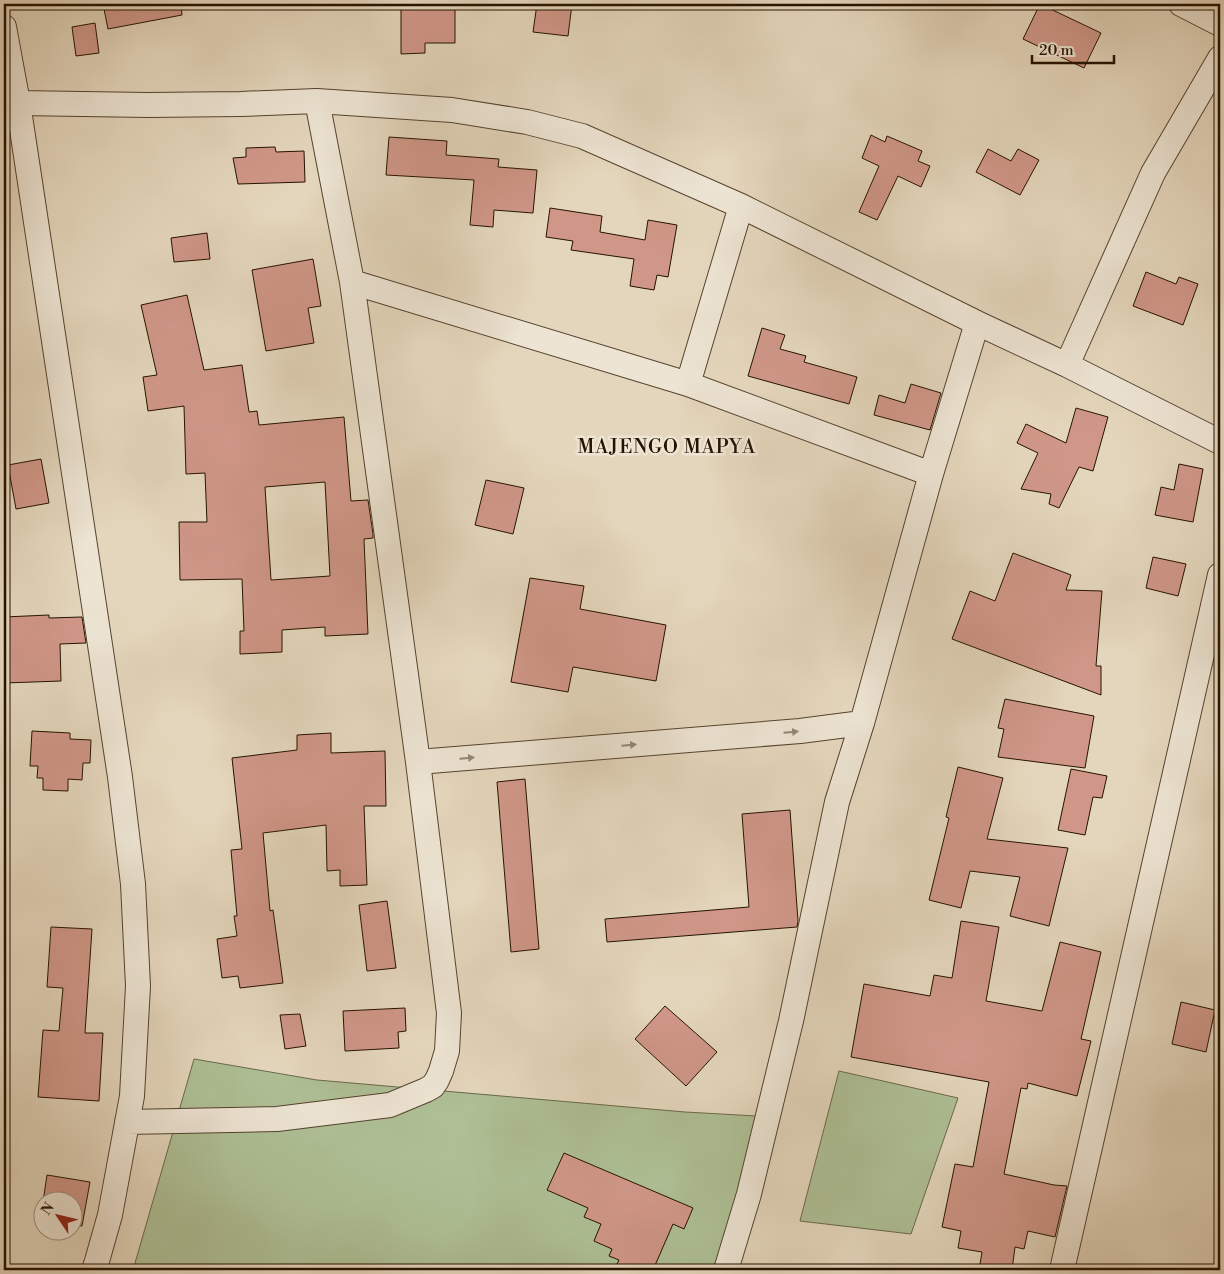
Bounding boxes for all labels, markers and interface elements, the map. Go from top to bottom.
scale bar [1032,32,1114,64]
text: 20 m [1039,41,1074,60]
district label: MAJENGO MAPYA [578,435,756,459]
one-way arrow [783,727,799,735]
one-way arrow [621,741,637,749]
one-way arrow [459,754,475,762]
north arrow [32,1192,82,1242]
text: N [38,1199,59,1219]

